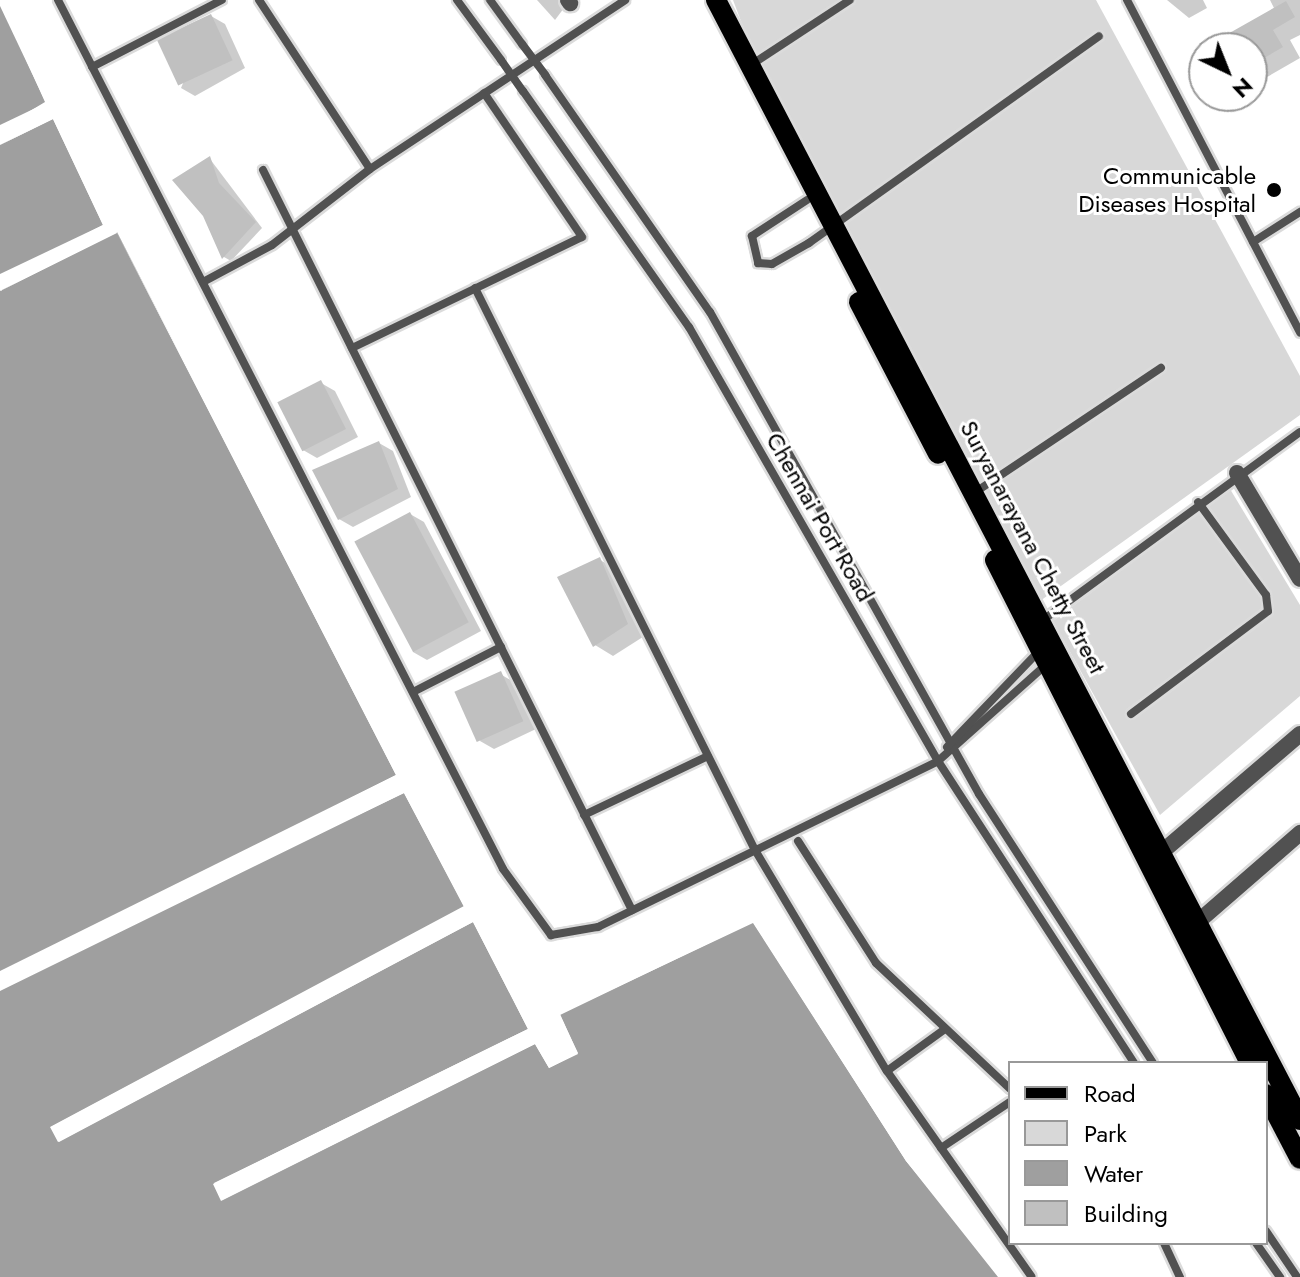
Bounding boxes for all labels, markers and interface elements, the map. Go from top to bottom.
north arrow [1188,32,1268,112]
text: N [1226,70,1260,106]
place label: Communicable Diseases Hospital [1078,162,1256,218]
marker: Communicable Diseases Hospital [1263,179,1285,201]
street label: Suryanarayana Chetty Street [954,416,1112,678]
street label: Chennai Port Road [760,427,880,607]
legend [1008,1061,1268,1245]
text: Road [1084,1076,1136,1111]
text: Park [1084,1116,1127,1151]
text: Water [1084,1156,1143,1191]
text: Building [1084,1196,1168,1231]

